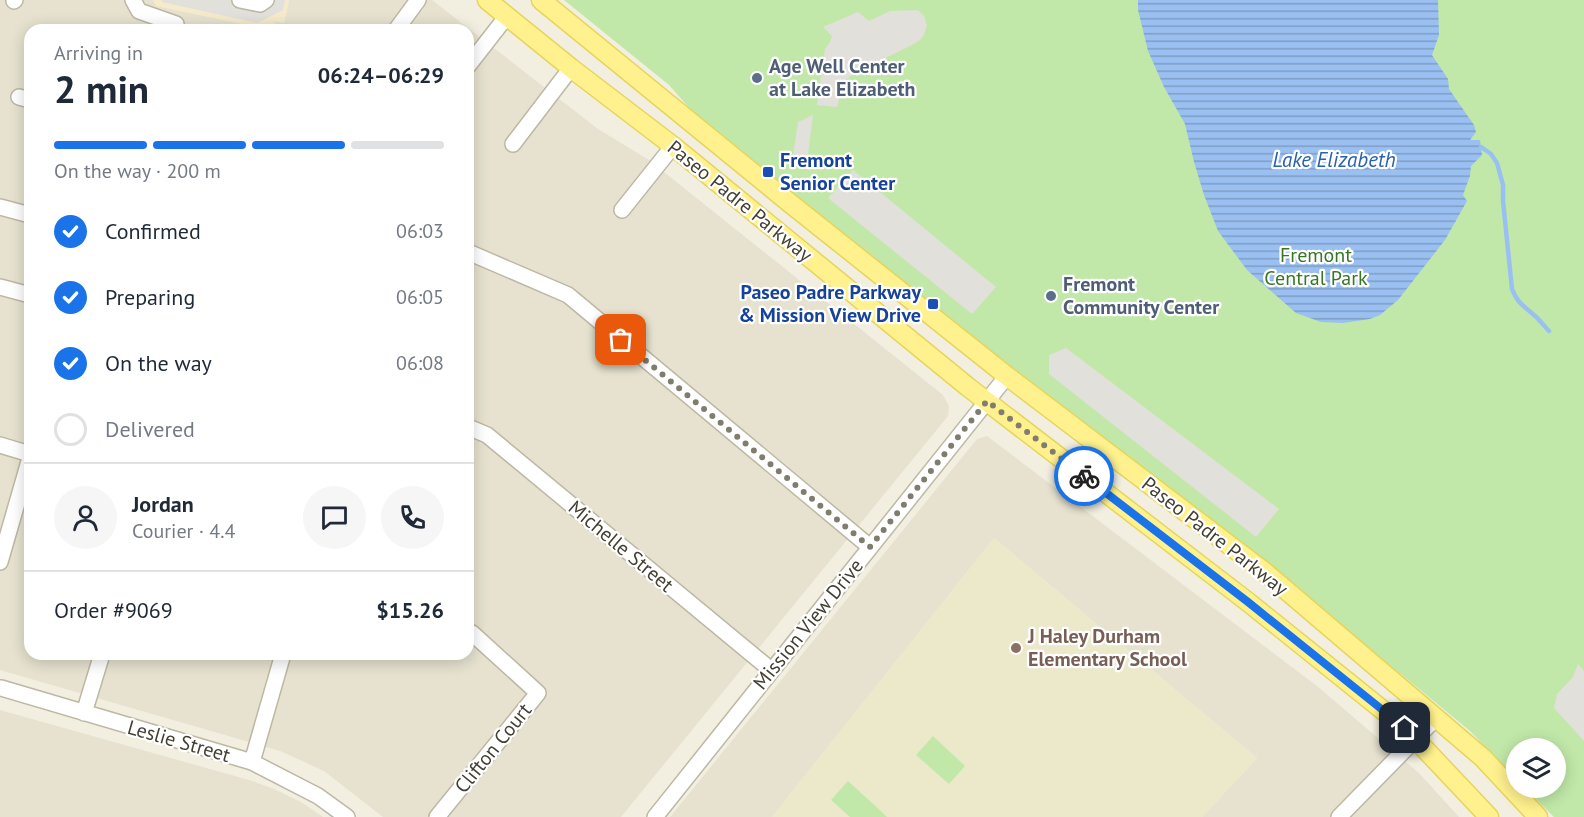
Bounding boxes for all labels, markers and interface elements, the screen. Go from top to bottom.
text: Arriving in [54,40,143,66]
place label: Age Well Center at Lake Elizabeth [769,53,916,102]
text: 06:24–06:29 [318,61,444,89]
text: 2 min [54,63,149,114]
marker: Age Well Center at Lake Elizabeth [750,71,764,85]
street label: Paseo Padre Parkway [662,135,818,268]
water label: Lake Elizabeth [1272,146,1396,173]
place label: Fremont Senior Center [780,147,895,196]
text: On the way · 200 m [54,158,221,184]
marker: Fremont Senior Center [761,165,775,179]
icon: check [54,215,87,248]
text: Confirmed [105,217,201,245]
text: 06:03 [396,218,444,244]
park label: Fremont Central Park [1264,242,1368,291]
place label: Fremont Community Center [1063,271,1219,320]
place label: Paseo Padre Parkway & Mission View Drive [739,279,921,328]
icon: check [54,281,87,314]
text: Preparing [105,283,195,311]
text: 06:05 [396,284,444,310]
marker: Fremont Community Center [1044,289,1058,303]
marker: Paseo Padre Parkway & Mission View Drive [926,297,940,311]
pin [595,314,646,365]
icon: bag [604,323,637,356]
icon: check [54,347,87,380]
text: On the way [105,349,212,377]
text: 06:08 [396,350,444,376]
text: Delivered [105,415,195,443]
courier [1054,446,1114,506]
icon: bike [1068,460,1101,493]
street label: Paseo Padre Parkway [1136,471,1294,602]
button: person [54,486,117,549]
button: chat [303,486,366,549]
button: phone [381,486,444,549]
text: Jordan [132,490,194,518]
street label: Michelle Street [563,494,679,598]
text: Courier · 4.4 [132,518,235,544]
street label: Mission View Drive [747,553,869,695]
text: Order #9069 [54,596,173,624]
text: $15.26 [376,596,444,624]
place label: J Haley Durham Elementary School [1027,623,1187,672]
marker: J Haley Durham Elementary School [1009,641,1023,655]
street label: Clifton Court [449,697,537,798]
pin [1379,702,1430,753]
icon: home [1388,711,1421,744]
street label: Leslie Street [125,714,234,768]
map controls [1506,738,1566,798]
button: layers [1506,738,1566,798]

